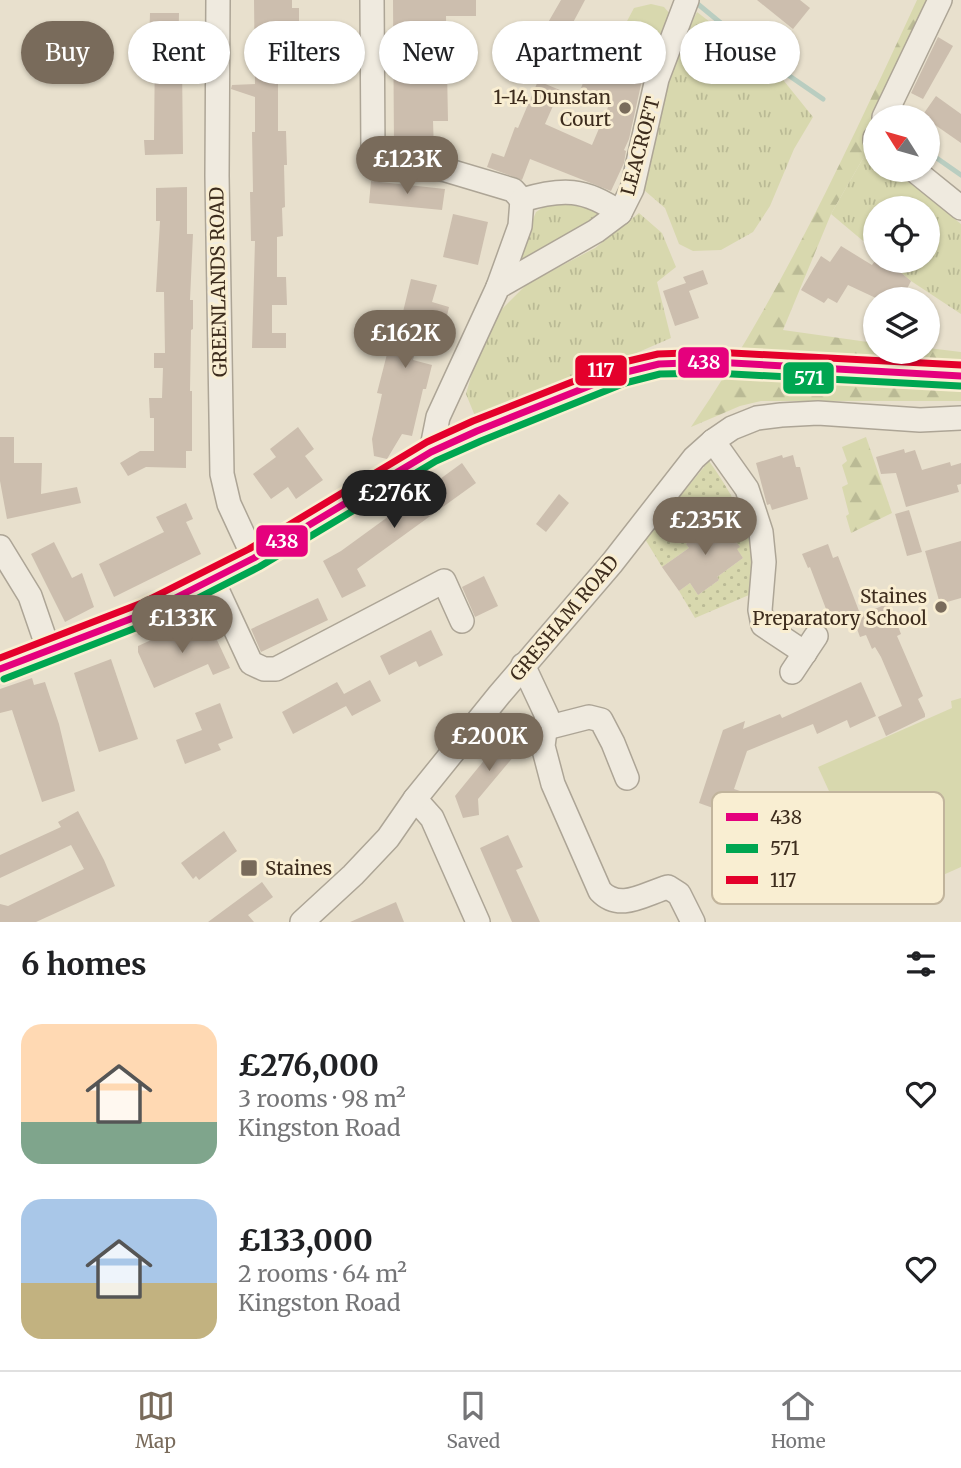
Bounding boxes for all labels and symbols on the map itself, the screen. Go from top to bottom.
place label: 1-14 Dunstan Court [493,85,612,131]
street label: LEACROFT [615,94,665,198]
marker: 1-14 Dunstan Court [617,100,633,116]
north arrow [863,105,940,182]
pin: £123K [358,136,456,196]
street label: GREENLANDS ROAD [204,187,232,377]
pin: £162K [356,310,454,370]
line badge: 438 [677,346,730,379]
text: 438 [687,350,721,374]
line badge: 117 [574,354,628,387]
text: 117 [587,358,615,382]
line badge: 571 [782,361,835,395]
text: 571 [794,366,824,390]
pin: £276K [345,470,443,530]
pin: £235K [656,498,754,557]
line badge: 438 [255,524,309,558]
text: 438 [265,529,299,553]
street label: GRESHAM ROAD [504,550,624,686]
place label: Staines Preparatory School [752,584,927,630]
pin: £133K [133,596,231,655]
marker: Staines Preparatory School [933,599,949,615]
pin: £200K [440,714,538,773]
legend [712,792,944,904]
text: 438 [770,805,802,829]
text: 571 [770,836,800,860]
place label: Staines [265,856,332,880]
marker: Staines [239,858,259,878]
text: 117 [770,868,797,892]

